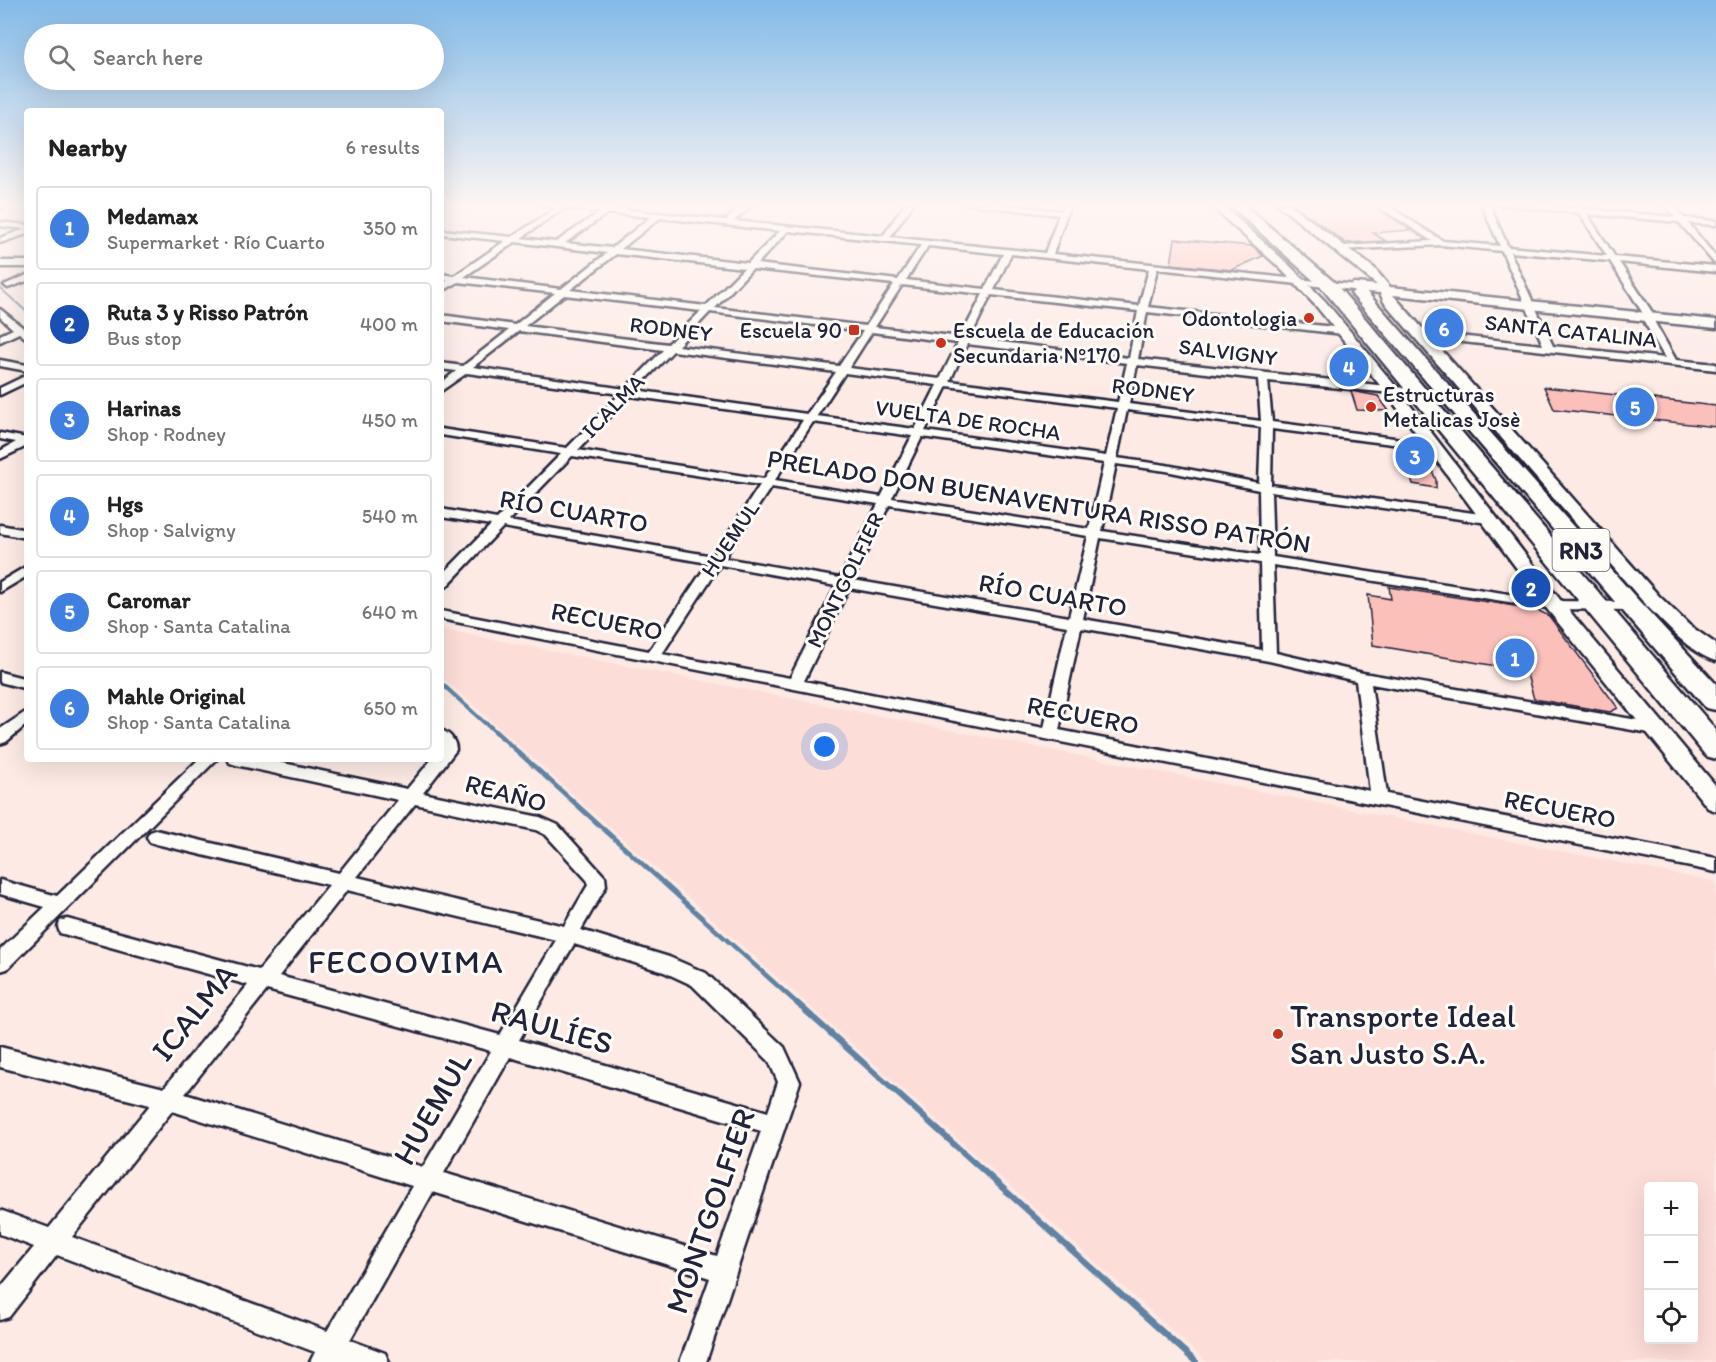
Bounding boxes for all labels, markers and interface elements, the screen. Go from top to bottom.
search box [24,24,444,90]
icon: search [45,41,78,74]
text: Search here [93,44,203,71]
text: Nearby [48,131,127,163]
text: 6 results [346,135,420,159]
text: Medamax [107,203,198,230]
text: 1 [65,216,74,240]
text: 350 m [363,216,418,240]
text: Supermarket · Río Cuarto [107,230,325,254]
text: Ruta 3 y Risso Patrón [107,299,308,326]
place label: Odontologia [1182,305,1297,332]
pin: 6 [1424,306,1464,350]
street label: SANTA CATALINA [1484,309,1658,353]
street label: RODNEY [628,311,714,348]
marker: Odontologia [1302,311,1316,325]
text: 2 [64,312,75,336]
text: 400 m [360,312,418,336]
place label: Escuela 90 [740,317,842,344]
place label: Escuela de Educación Secundaria Nº170 [953,317,1155,369]
marker: Escuela 90 [847,323,861,337]
text: Bus stop [107,326,182,350]
street label: SALVIGNY [1177,333,1279,371]
marker: Escuela de Educación Secundaria Nº170 [934,336,948,350]
pin: 4 [1330,344,1368,389]
street label: ICALMA [576,368,650,444]
street label: RODNEY [1110,372,1196,409]
place label: Estructuras Metalicas Josè [1383,381,1520,433]
pin: 5 [1616,384,1654,430]
street label: VUELTA DE ROCHA [874,394,1062,446]
text: Harinas [107,395,181,422]
marker: Estructuras Metalicas Josè [1364,400,1378,414]
text: 3 [64,408,75,432]
text: 450 m [362,408,418,432]
text: Shop · Rodney [107,422,226,446]
pin: 3 [1396,434,1434,478]
street label: PRELADO DON BUENAVENTURA RISSO PATRÓN [765,442,1313,560]
street label: RÍO CUARTO [497,482,651,540]
text: Hgs [107,491,143,518]
street label: HUEMUL [695,496,765,582]
text: 4 [63,504,76,528]
text: 540 m [362,504,418,528]
street label: MONTGOLFIER [801,508,889,652]
text: Shop · Salvigny [107,518,236,542]
road number: RN3 [1552,529,1610,571]
street label: RÍO CUARTO [976,566,1130,624]
pin: 2 [1512,566,1550,610]
text: Caromar [107,587,190,614]
street label: RECUERO [548,594,666,648]
text: 5 [64,600,75,624]
text: 640 m [362,600,418,624]
text: Shop · Santa Catalina [107,614,291,638]
pin: 1 [1496,636,1534,680]
text: Mahle Original [107,683,245,710]
street label: RECUERO [1024,688,1142,742]
text: 6 [64,696,75,720]
text: 650 m [363,696,418,720]
text: Shop · Santa Catalina [107,710,291,734]
your location [810,732,839,761]
street label: REAÑO [462,767,550,819]
street label: RECUERO [1501,782,1619,836]
district label: FECOOVIMA [308,942,504,981]
street label: ICALMA [143,956,245,1068]
street label: RAULÍES [487,992,617,1062]
place label: Transporte Ideal San Justo S.A. [1290,997,1516,1072]
marker: Transporte Ideal San Justo S.A. [1271,1027,1285,1041]
street label: HUEMUL [384,1045,480,1171]
street label: MONTGOLFIER [657,1103,763,1319]
map controls [1644,1182,1698,1344]
button: + [1644,1182,1698,1236]
button: − [1644,1236,1698,1290]
button: locate [1644,1290,1698,1344]

